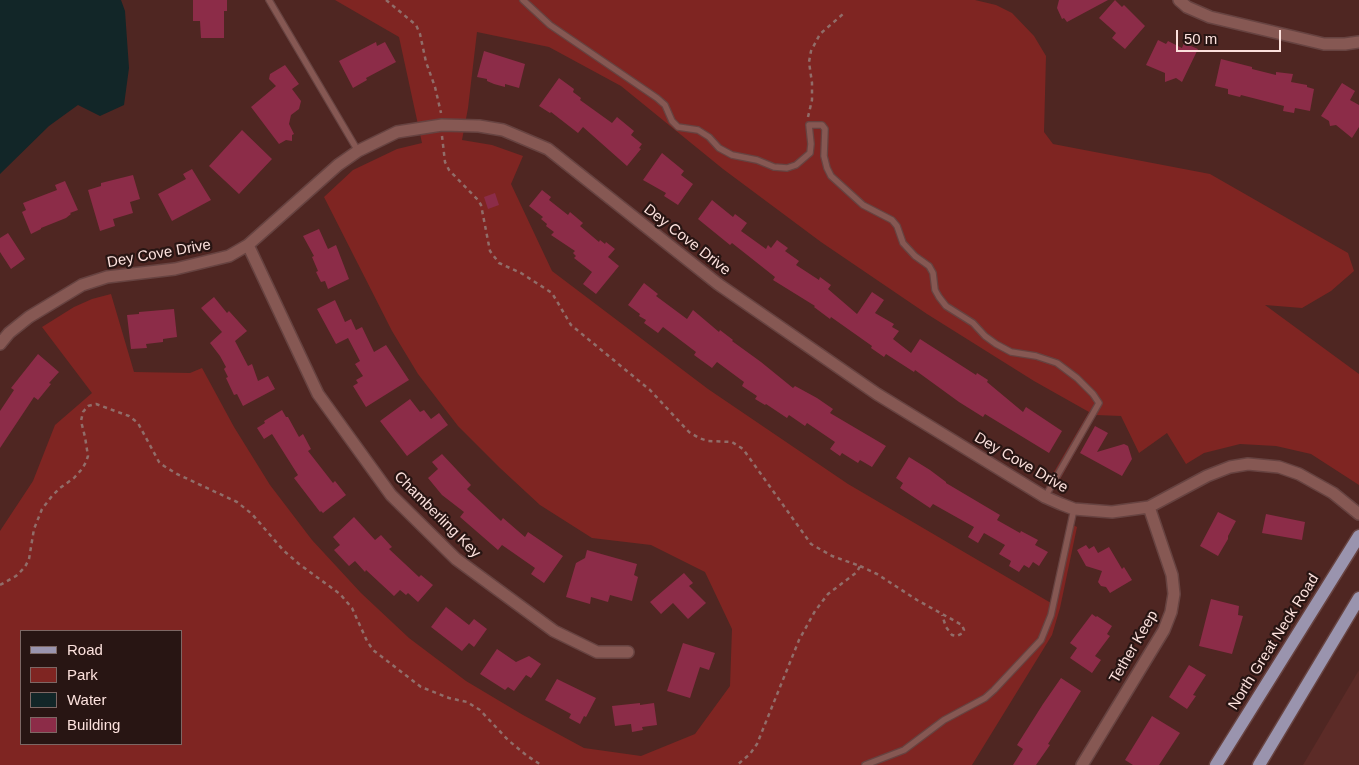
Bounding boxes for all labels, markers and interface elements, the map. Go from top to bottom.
scale bar [1179,20,1284,52]
text: 50 m [1184,30,1217,47]
street label: Dey Cove Drive [640,201,734,279]
street label: Dey Cove Drive [106,236,212,272]
street label: Dey Cove Drive [971,429,1071,497]
street label: Chamberling Key [390,468,484,562]
street label: North Great Neck Road [1225,571,1323,713]
street label: Tether Keep [1106,607,1162,687]
legend [20,630,182,745]
text: Road [67,641,103,658]
text: Park [67,666,98,683]
text: Water [67,691,106,708]
text: Building [67,716,120,733]

